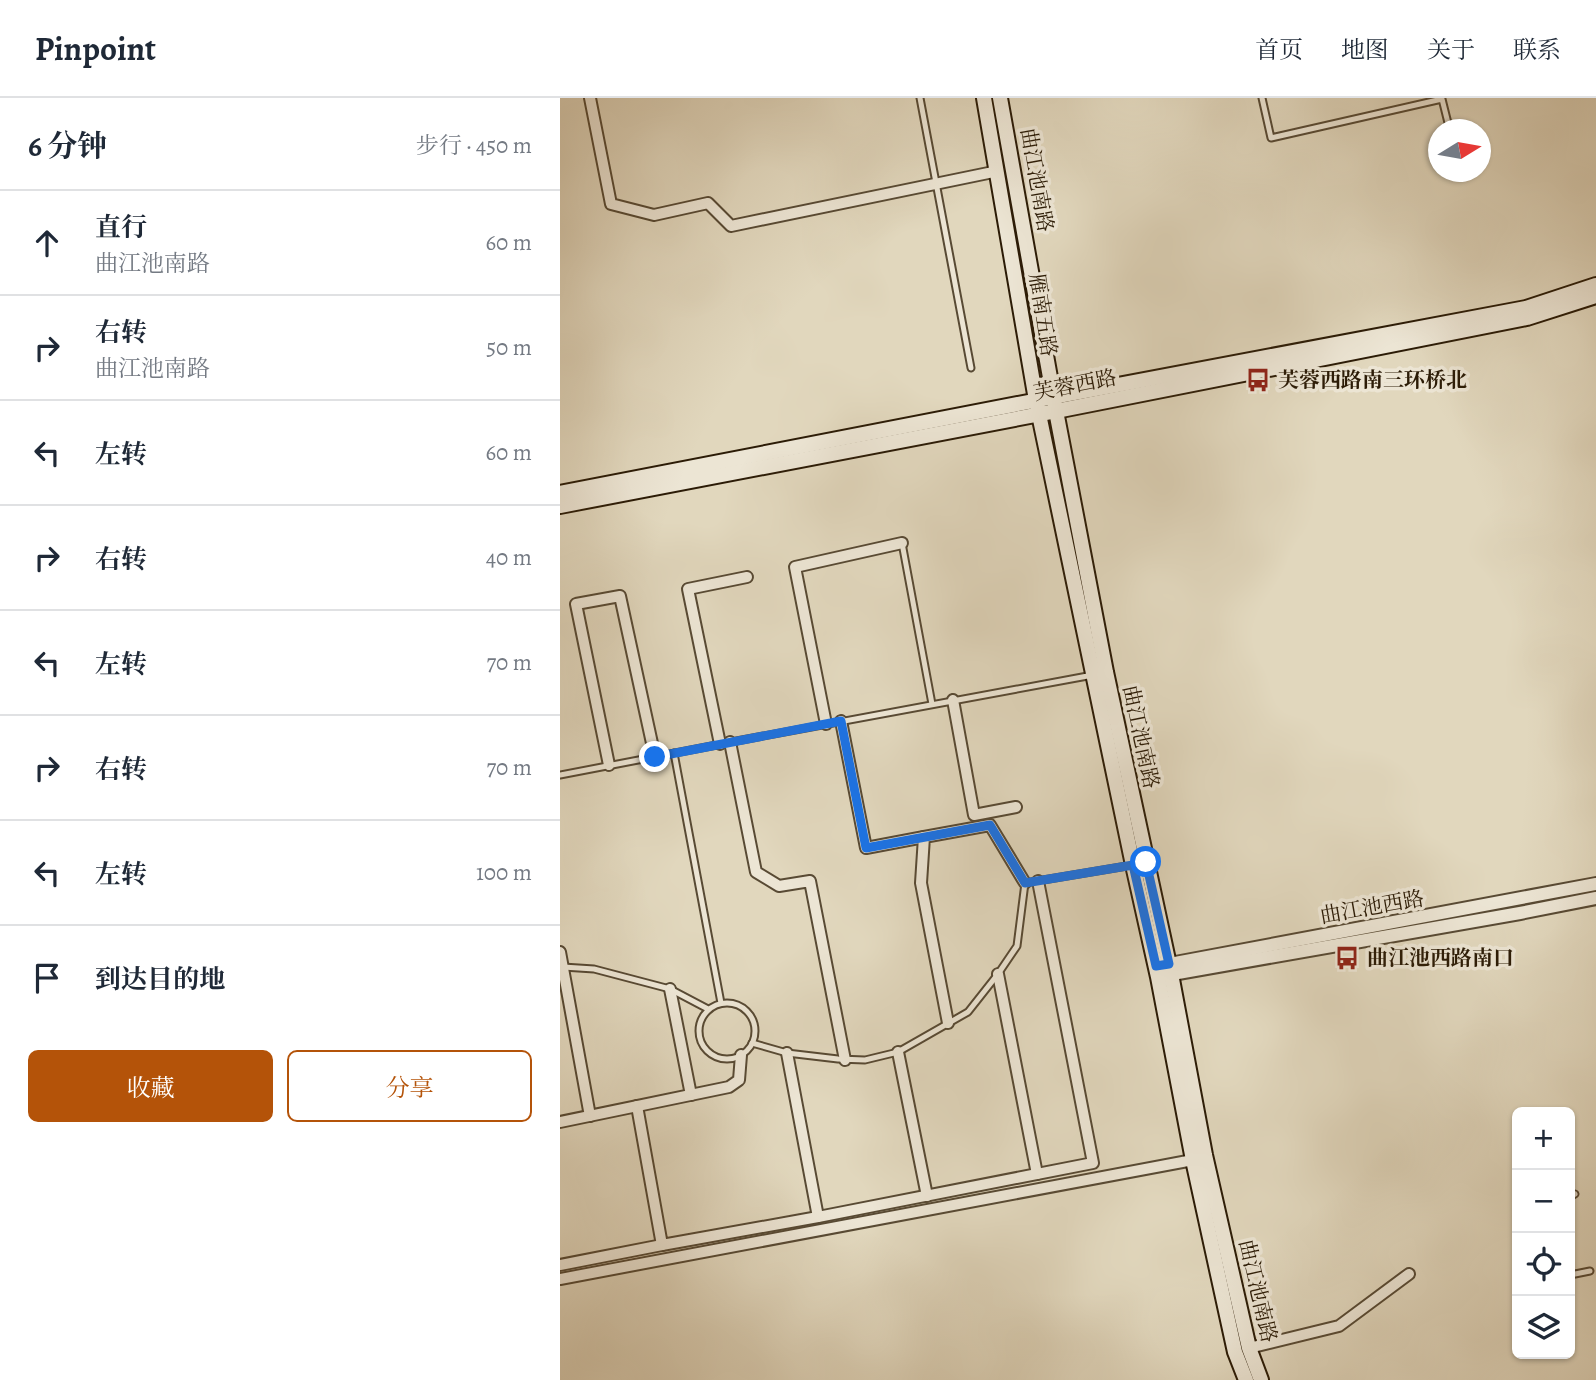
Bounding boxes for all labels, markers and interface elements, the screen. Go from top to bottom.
text: Pinpoint [35,26,156,71]
text: 首页 [1255,34,1303,66]
text: 地图 [1341,34,1389,66]
text: 关于 [1427,34,1475,66]
text: 联系 [1513,34,1561,66]
north arrow [1428,119,1491,182]
text: 6 分钟 [28,126,107,166]
street label: 曲江池南路 [1014,126,1060,234]
text: 步行 · 450 m [416,130,532,161]
text: 直行 [95,210,147,245]
icon: ahead [28,224,66,262]
text: 60 m [485,227,532,258]
text: 曲江池南路 [95,248,210,279]
street label: 雁南五路 [1023,271,1063,359]
text: 右转 [95,315,147,350]
icon: right [28,329,66,367]
text: 50 m [486,332,532,363]
text: 曲江池南路 [95,353,210,384]
street label: 芙蓉西路 [1031,363,1119,407]
bus stop icon: 芙蓉西路南三环桥北 [1244,366,1272,394]
place label: 芙蓉西路南三环桥北 [1278,366,1467,394]
icon: left [28,434,66,472]
text: 左转 [95,437,147,472]
text: 60 m [485,437,532,468]
icon: right [28,539,66,577]
text: 右转 [95,542,147,577]
text: 40 m [486,542,532,573]
icon: left [28,644,66,682]
text: 左转 [95,647,147,682]
text: 70 m [486,647,532,678]
street label: 曲江池南路 [1116,683,1166,791]
route end [639,741,670,772]
icon: right [28,749,66,787]
text: 右转 [95,752,147,787]
text: 70 m [486,752,532,783]
route start [1130,846,1161,877]
icon: left [28,854,66,892]
text: 左转 [95,857,147,892]
text: 100 m [476,857,532,888]
street label: 曲江池西路 [1318,884,1426,930]
bus stop icon: 曲江池西路南口 [1333,944,1361,972]
place label: 曲江池西路南口 [1367,944,1514,972]
icon: arrive [28,959,66,997]
text: 到达目的地 [95,962,225,997]
button: 收藏 [28,1050,273,1122]
button: 分享 [287,1050,532,1122]
map controls [1512,1107,1575,1359]
button: + [1512,1107,1575,1170]
button: − [1512,1170,1575,1233]
button: locate [1512,1233,1575,1296]
street label: 曲江池南路 [1233,1237,1283,1345]
button: layers [1512,1296,1575,1359]

